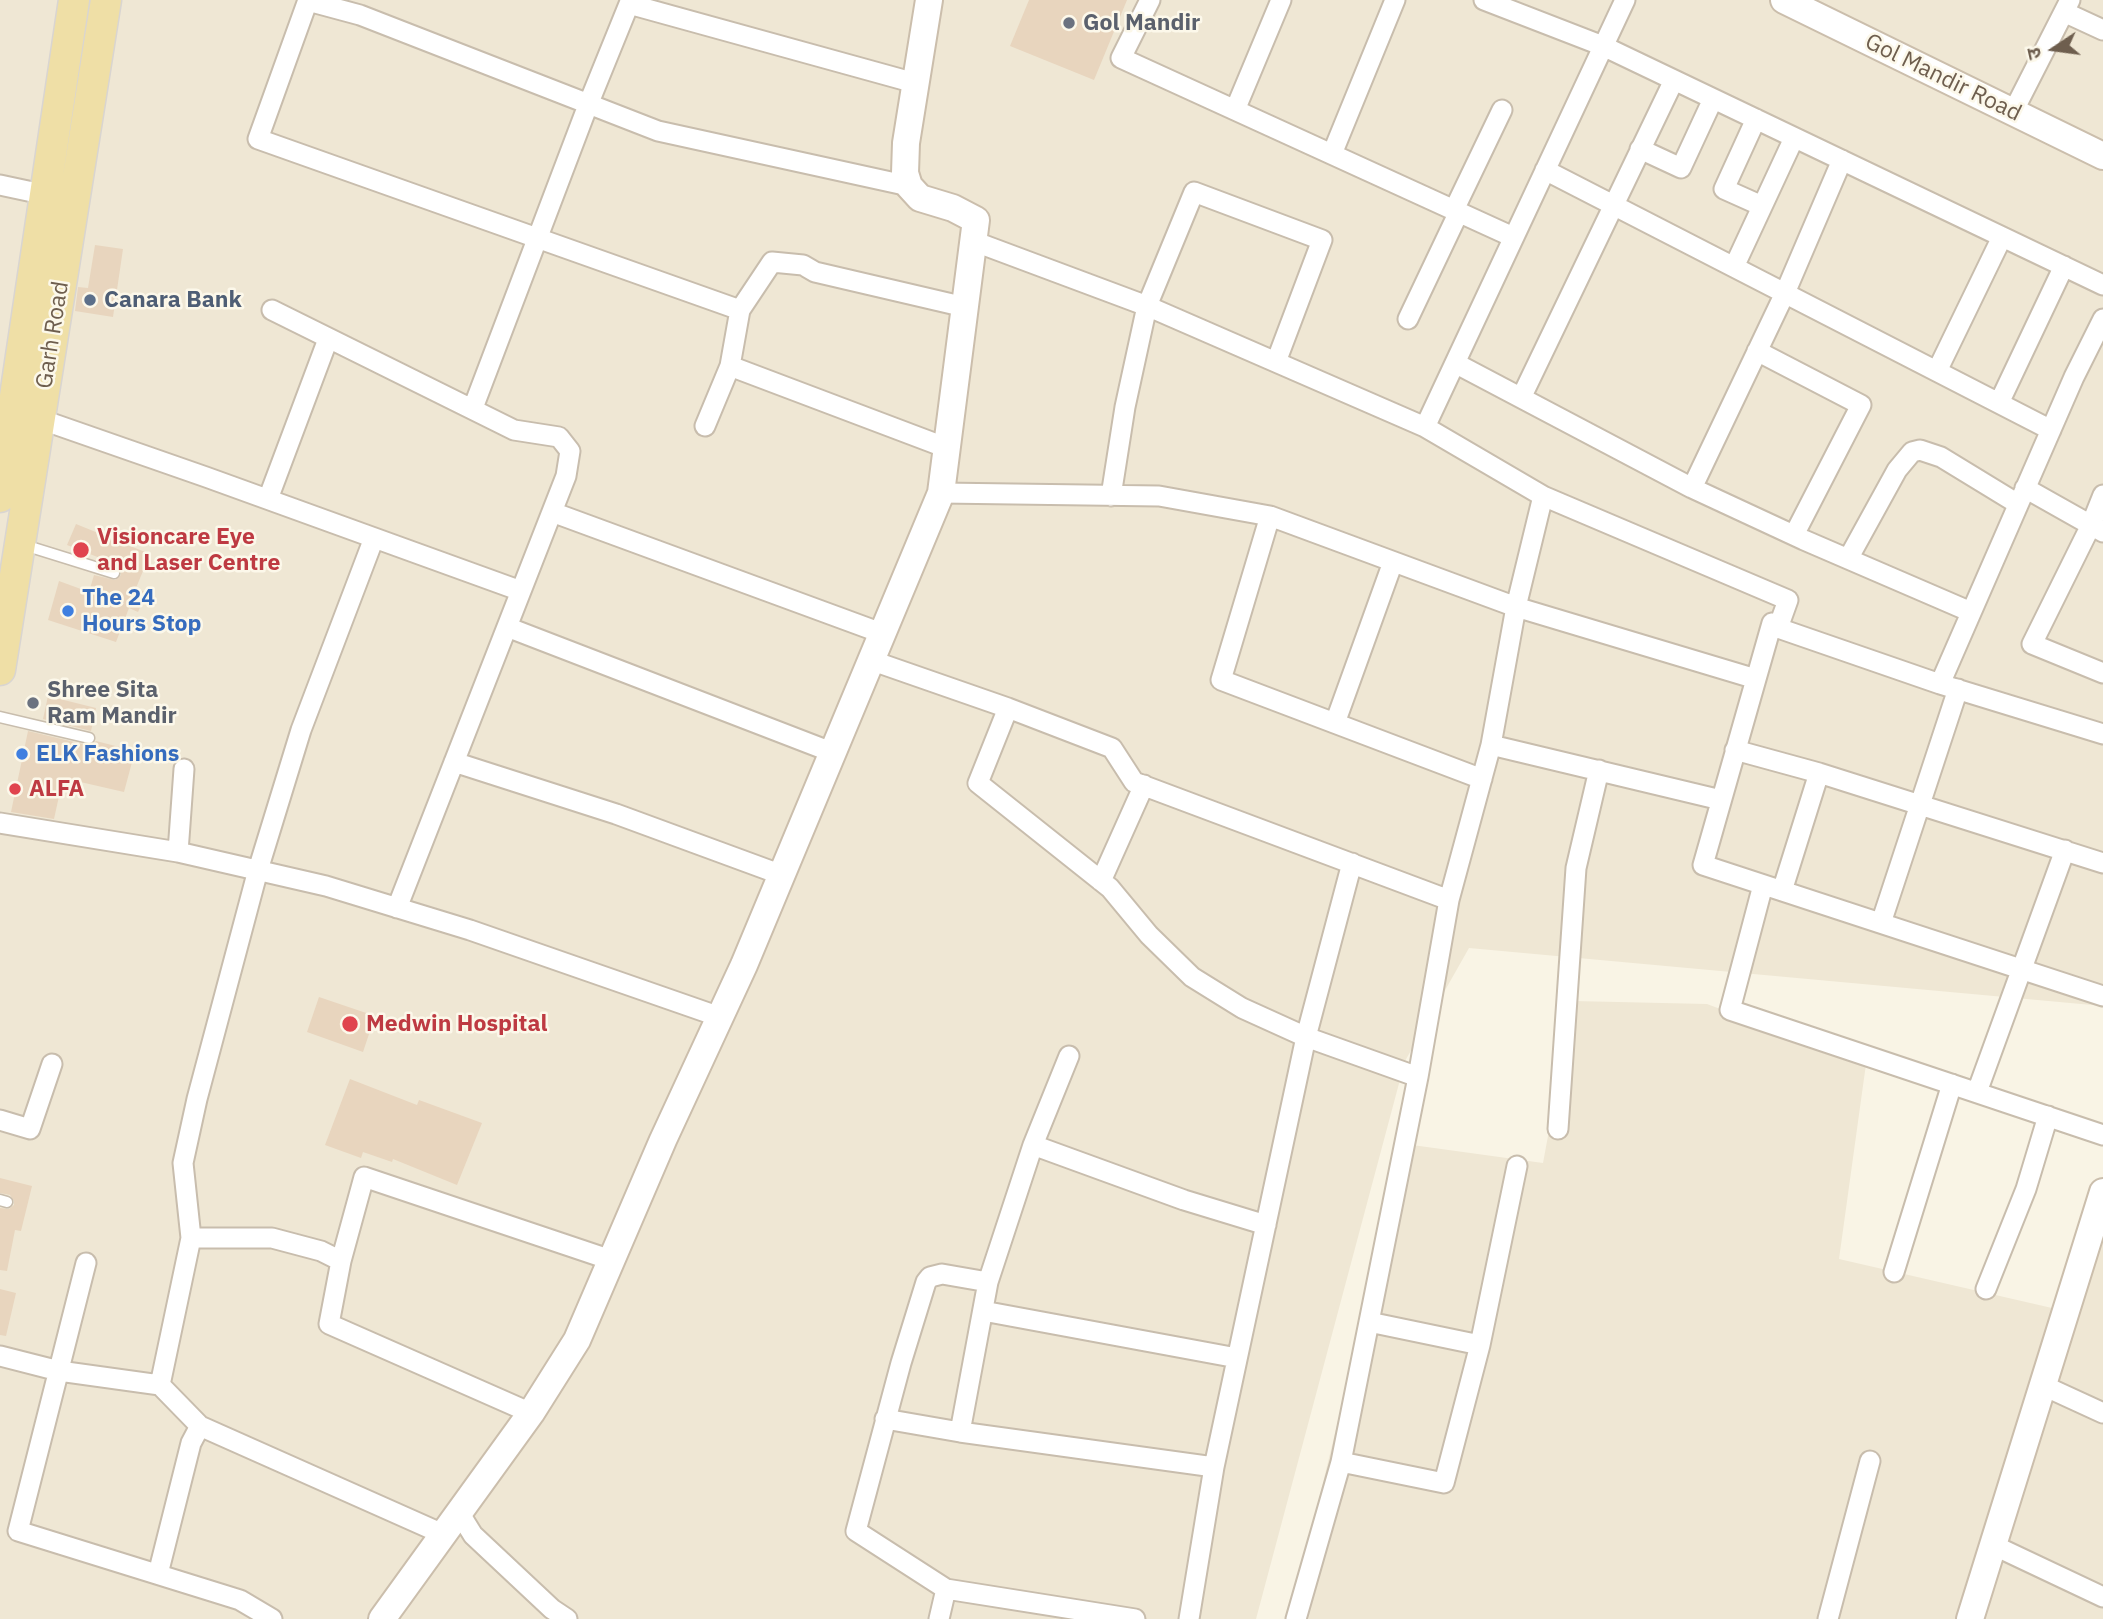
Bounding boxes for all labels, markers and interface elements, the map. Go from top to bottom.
place label: Gol Mandir [1083,9,1200,37]
north arrow [2019,14,2089,84]
marker: Gol Mandir [1061,15,1077,31]
street label: Gol Mandir Road [1860,28,2026,128]
text: उ [2021,46,2046,62]
street label: Garh Road [31,279,75,391]
place label: Canara Bank [104,286,242,314]
marker: Canara Bank [82,292,98,308]
place label: Visioncare Eye and Laser Centre [97,523,280,577]
marker: Visioncare Eye and Laser Centre [71,540,91,560]
place label: The 24 Hours Stop [82,584,202,638]
marker: The 24 Hours Stop [60,603,76,619]
place label: Shree Sita Ram Mandir [47,676,177,730]
marker: Shree Sita Ram Mandir [25,695,41,711]
place label: ELK Fashions [36,740,179,768]
marker: ELK Fashions [14,746,30,762]
place label: ALFA [29,775,84,803]
marker: ALFA [7,781,23,797]
place label: Medwin Hospital [366,1010,547,1038]
marker: Medwin Hospital [340,1014,360,1034]

